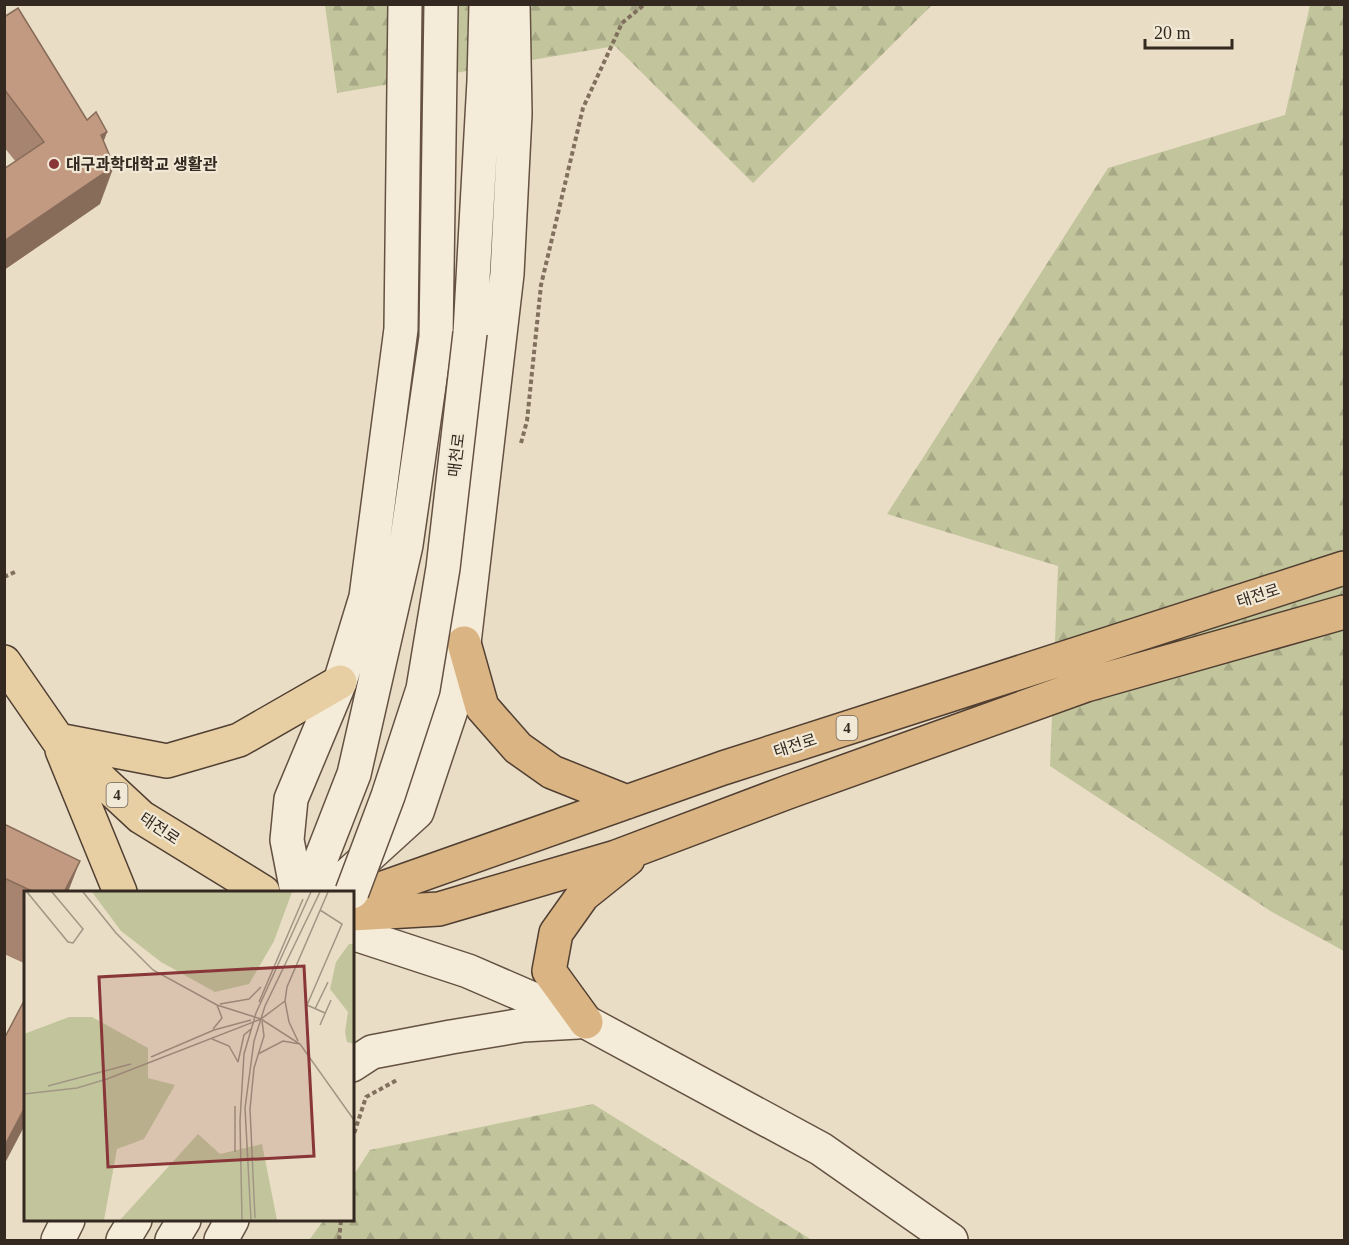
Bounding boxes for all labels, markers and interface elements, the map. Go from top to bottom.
scale bar [1145,12,1232,50]
text: 20 m [1154,23,1191,43]
place label: 대구과학대학교 생활관 [66,155,217,173]
marker: 대구과학대학교 생활관 [47,157,61,171]
street label: 매천로 [445,432,468,478]
street label: 태전로 [1235,580,1282,610]
road number: 4 [836,716,858,740]
street label: 태전로 [772,730,819,760]
road number: 4 [106,783,128,807]
street label: 태전로 [137,809,183,848]
inset map [24,891,354,1221]

